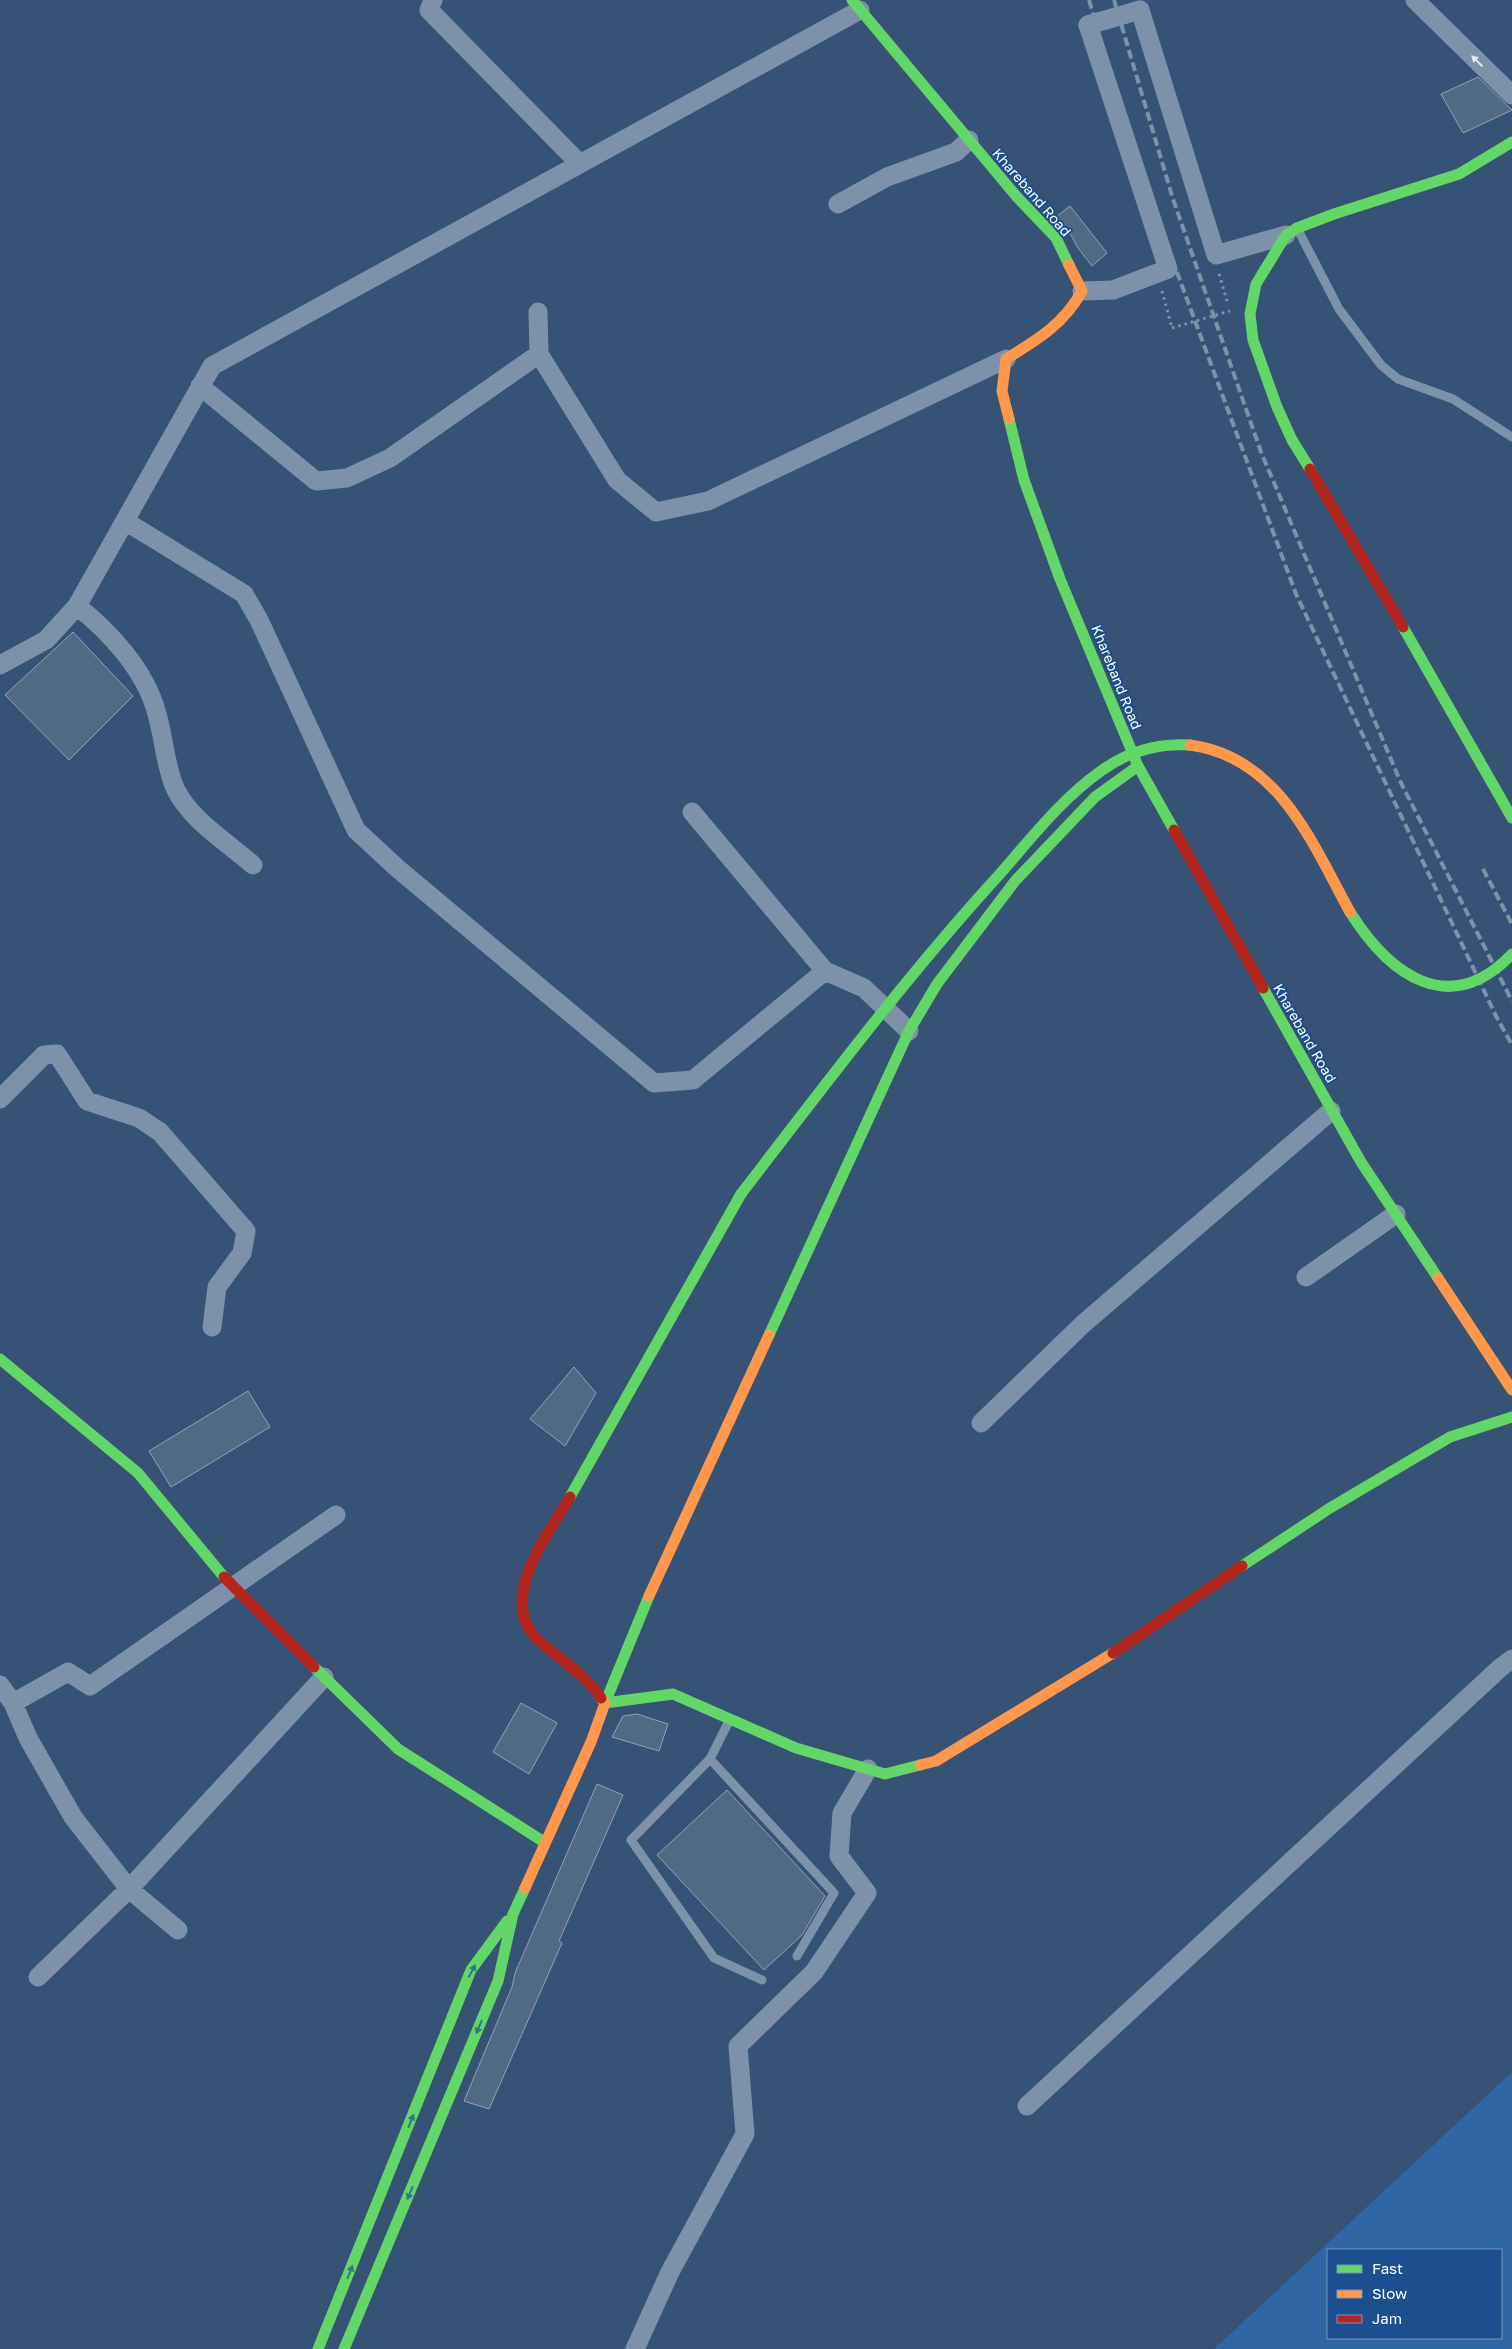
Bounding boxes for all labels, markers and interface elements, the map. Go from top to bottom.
one-way arrow [1471,55,1483,67]
street label: Khareband Road [989,144,1075,240]
street label: Khareband Road [1088,622,1146,732]
street label: Khareband Road [1270,981,1340,1085]
one-way arrow [468,1964,477,1977]
one-way arrow [475,2020,483,2034]
one-way arrow [407,2113,415,2128]
one-way arrow [405,2186,413,2200]
legend [1327,2249,1502,2339]
text: Fast [1372,2259,1403,2277]
one-way arrow [347,2264,354,2279]
text: Slow [1372,2284,1407,2302]
text: Jam [1372,2309,1402,2327]

